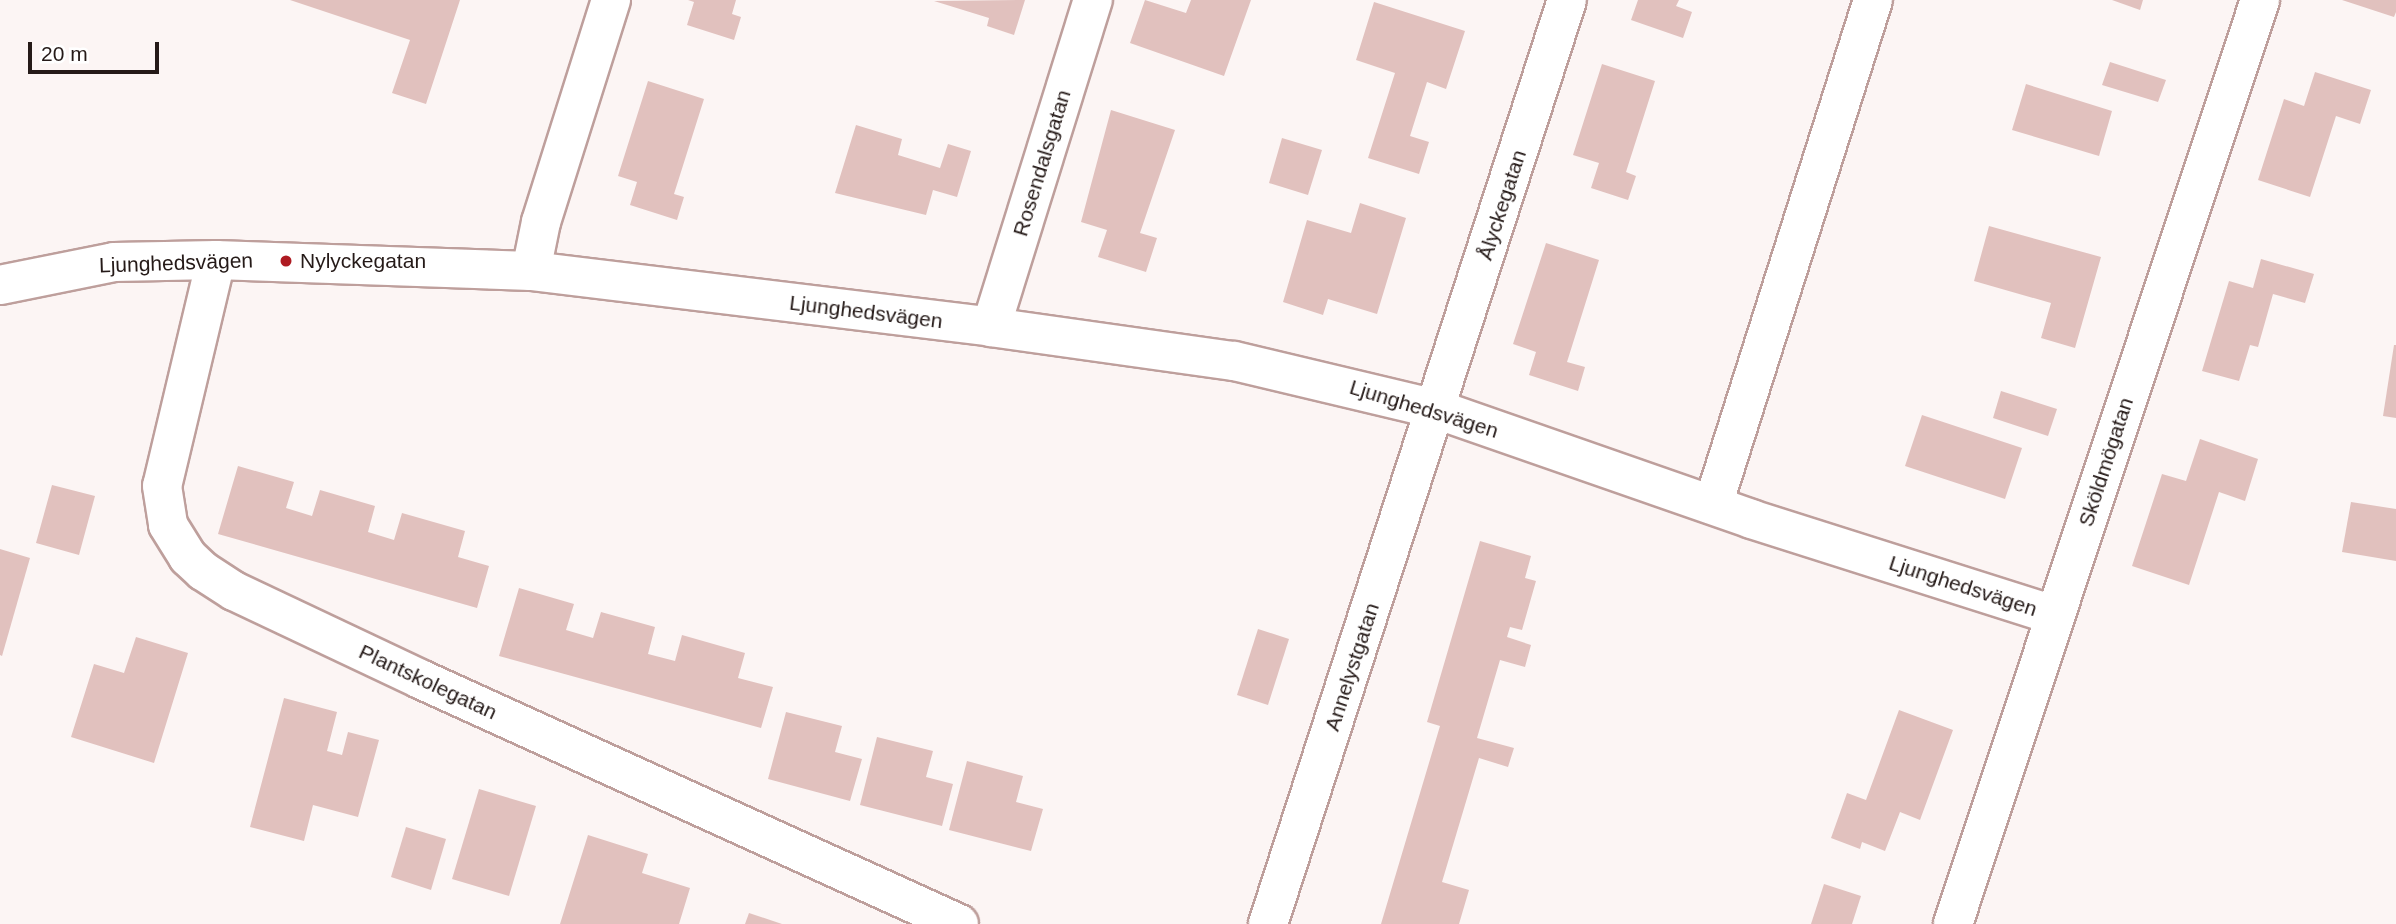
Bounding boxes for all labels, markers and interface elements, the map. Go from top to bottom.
scale bar [32,28,163,72]
text: 20 m [41,42,88,65]
street label: Rosendalsgatan [1008,87,1076,239]
street label: Ålyckegatan [1472,147,1532,263]
street label: Ljunghedsvägen [99,248,253,278]
place label: Nylyckegatan [300,248,426,274]
marker: Nylyckegatan [278,253,294,269]
street label: Ljunghedsvägen [788,290,944,334]
street label: Ljunghedsvägen [1347,374,1501,444]
street label: Sköldmögatan [2073,394,2139,530]
street label: Ljunghedsvägen [1886,550,2040,622]
street label: Annelystgatan [1319,600,1385,734]
street label: Plantskolegatan [355,639,501,725]

